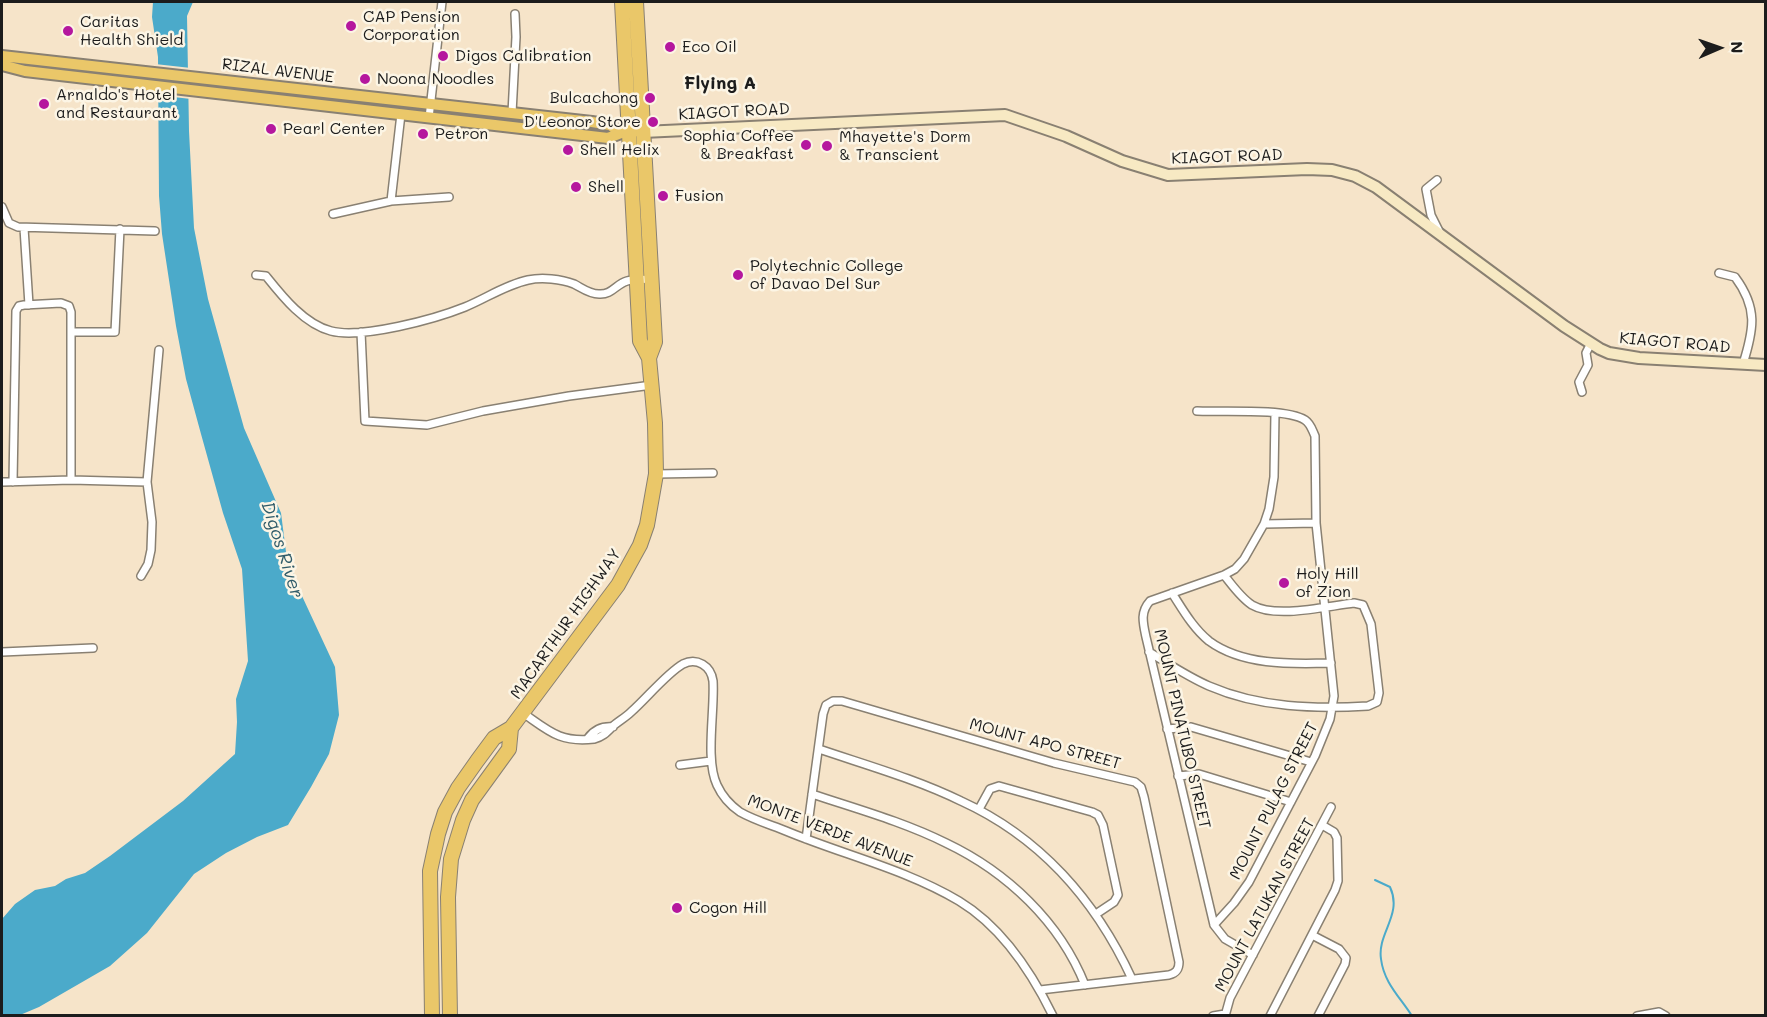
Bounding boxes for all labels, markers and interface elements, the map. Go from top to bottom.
place label: CAP Pension Corporation [363,7,460,45]
place label: Caritas Health Shield [80,12,183,50]
north arrow [1689,18,1749,78]
marker: CAP Pension Corporation [344,19,358,33]
marker: Caritas Health Shield [61,24,75,38]
place label: Eco Oil [682,37,737,57]
marker: Eco Oil [663,40,677,54]
text: N [1727,41,1748,54]
place label: Digos Calibration [455,46,591,66]
marker: Digos Calibration [436,49,450,63]
street label: RIZAL AVENUE [221,55,335,87]
place label: Noona Noodles [377,69,494,89]
marker: Noona Noodles [358,72,372,86]
district label: Flying A [684,72,756,94]
place label: Arnaldo's Hotel and Restaurant [56,85,178,123]
place label: Bulcachong [550,88,638,108]
marker: Bulcachong [643,91,657,105]
marker: Arnaldo's Hotel and Restaurant [37,97,51,111]
street label: KIAGOT ROAD [678,99,790,125]
place label: D'Leonor Store [524,112,641,132]
marker: D'Leonor Store [646,115,660,129]
place label: Pearl Center [283,119,385,139]
marker: Pearl Center [264,122,278,136]
place label: Petron [435,124,488,144]
place label: Sophia Coffee & Breakfast [683,126,794,164]
marker: Petron [416,127,430,141]
place label: Mhayette's Dorm & Transcient [839,127,971,165]
marker: Sophia Coffee & Breakfast [799,138,813,152]
marker: Mhayette's Dorm & Transcient [820,139,834,153]
place label: Shell Helix [580,140,659,160]
marker: Shell Helix [561,143,575,157]
street label: KIAGOT ROAD [1171,145,1283,169]
place label: Shell [588,177,624,197]
marker: Shell [569,180,583,194]
place label: Fusion [675,186,724,206]
marker: Fusion [656,189,670,203]
place label: Polytechnic College of Davao Del Sur [750,256,903,294]
marker: Polytechnic College of Davao Del Sur [731,268,745,282]
street label: KIAGOT ROAD [1619,329,1731,357]
water label: Digos River [256,499,308,601]
street label: MACARTHUR HIGHWAY [507,545,625,703]
place label: Holy Hill of Zion [1296,564,1359,602]
marker: Holy Hill of Zion [1277,576,1291,590]
street label: MOUNT PINATUBO STREET [1150,627,1214,831]
street label: MOUNT APO STREET [967,715,1123,773]
street label: MOUNT PULAG STREET [1226,719,1322,883]
street label: MONTE VERDE AVENUE [745,791,915,871]
street label: MOUNT LATUKAN STREET [1211,815,1319,995]
place label: Cogon Hill [689,898,767,918]
marker: Cogon Hill [670,901,684,915]

